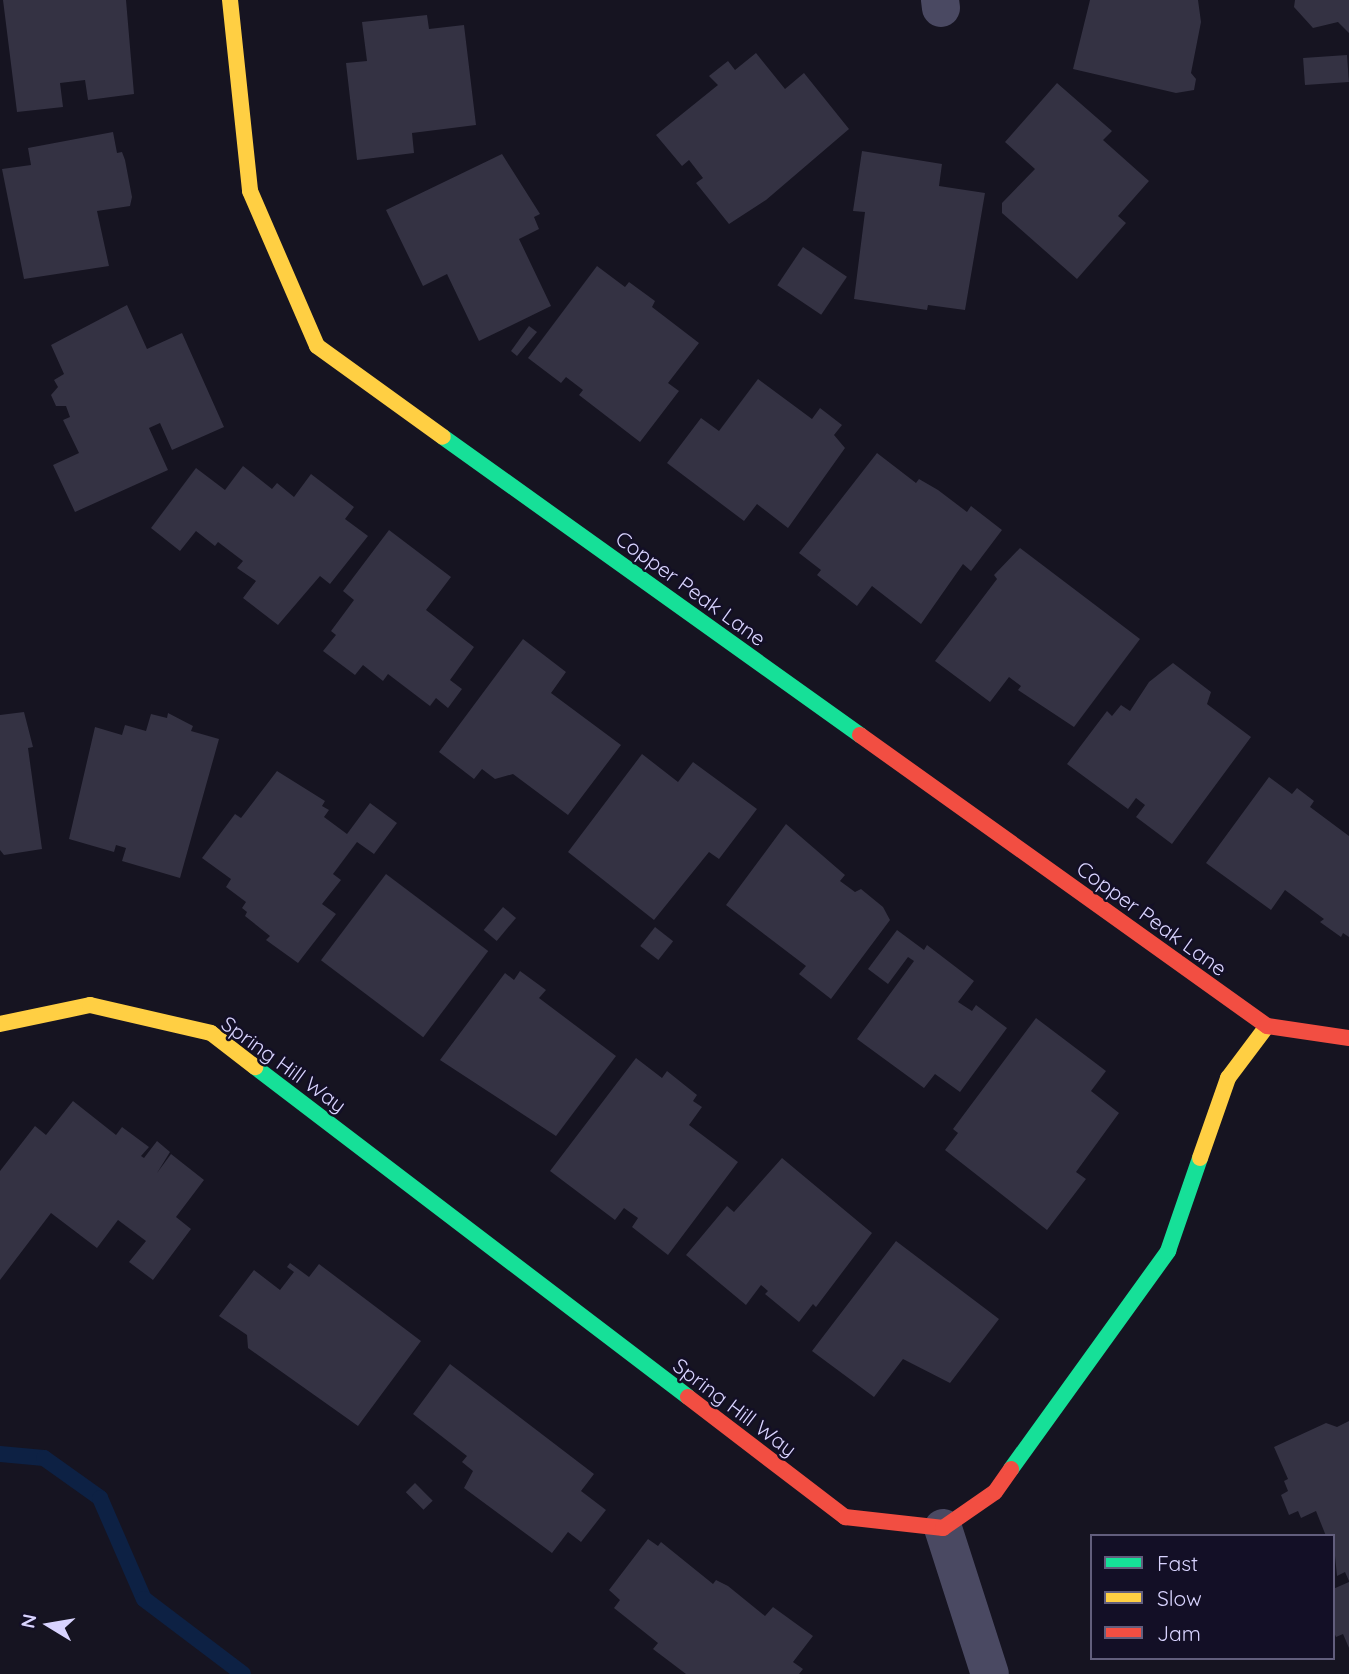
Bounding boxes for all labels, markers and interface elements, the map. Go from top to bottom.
street label: Copper Peak Lane [611,525,771,651]
street label: Copper Peak Lane [1072,855,1232,981]
street label: Spring Hill Way [217,1010,351,1118]
street label: Spring Hill Way [668,1352,802,1462]
legend [1090,1534,1335,1660]
text: Fast [1157,1550,1198,1576]
text: Slow [1157,1585,1202,1611]
north arrow [14,1590,84,1660]
text: N [15,1612,41,1630]
text: Jam [1157,1620,1201,1646]

